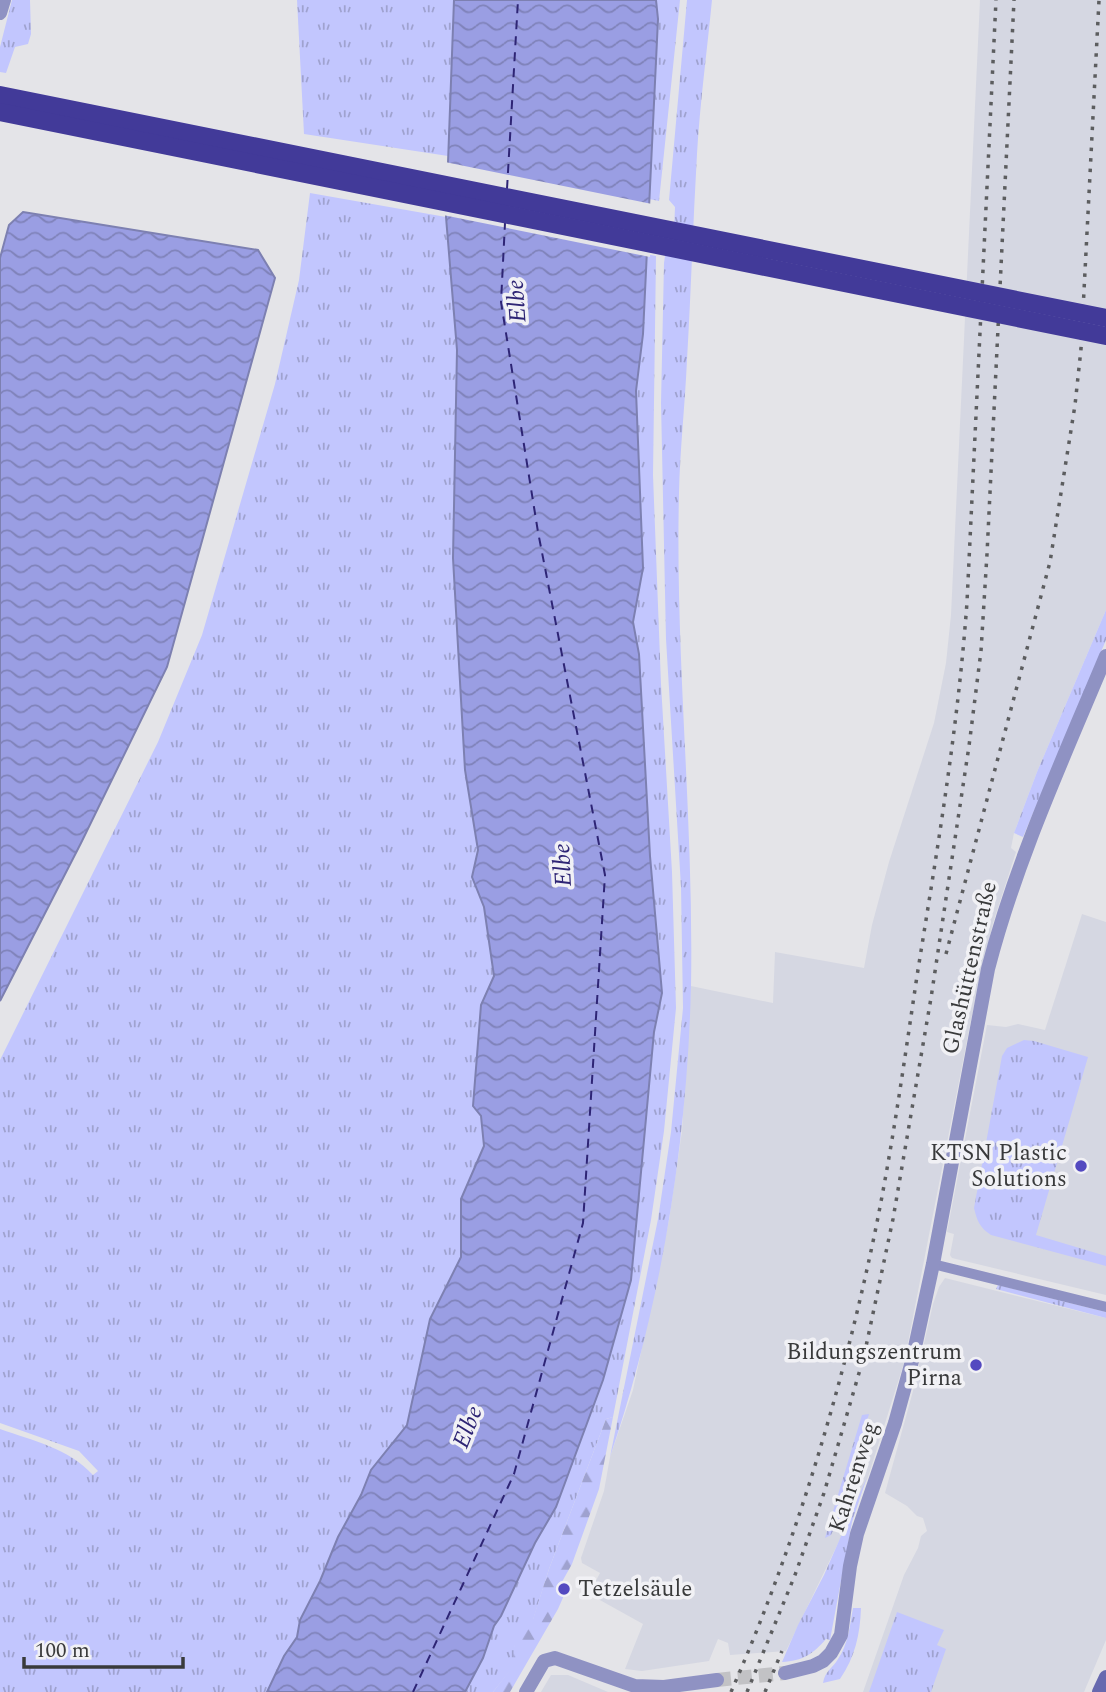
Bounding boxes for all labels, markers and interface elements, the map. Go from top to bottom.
water label: Elbe [498,278,536,324]
water label: Elbe [544,842,582,888]
street label: Glashüttenstraße [933,878,1007,1058]
place label: KTSN Plastic Solutions [930,1136,1067,1197]
marker: KTSN Plastic Solutions [1073,1158,1089,1174]
place label: Bildungszentrum Pirna [786,1335,962,1396]
marker: Bildungszentrum Pirna [968,1357,984,1373]
water label: Elbe [443,1400,493,1454]
street label: Kahrenweg [820,1417,888,1537]
place label: Tetzelsäule [578,1572,692,1607]
marker: Tetzelsäule [556,1581,572,1597]
scale bar [24,1626,184,1670]
text: 100 m [35,1635,90,1667]

